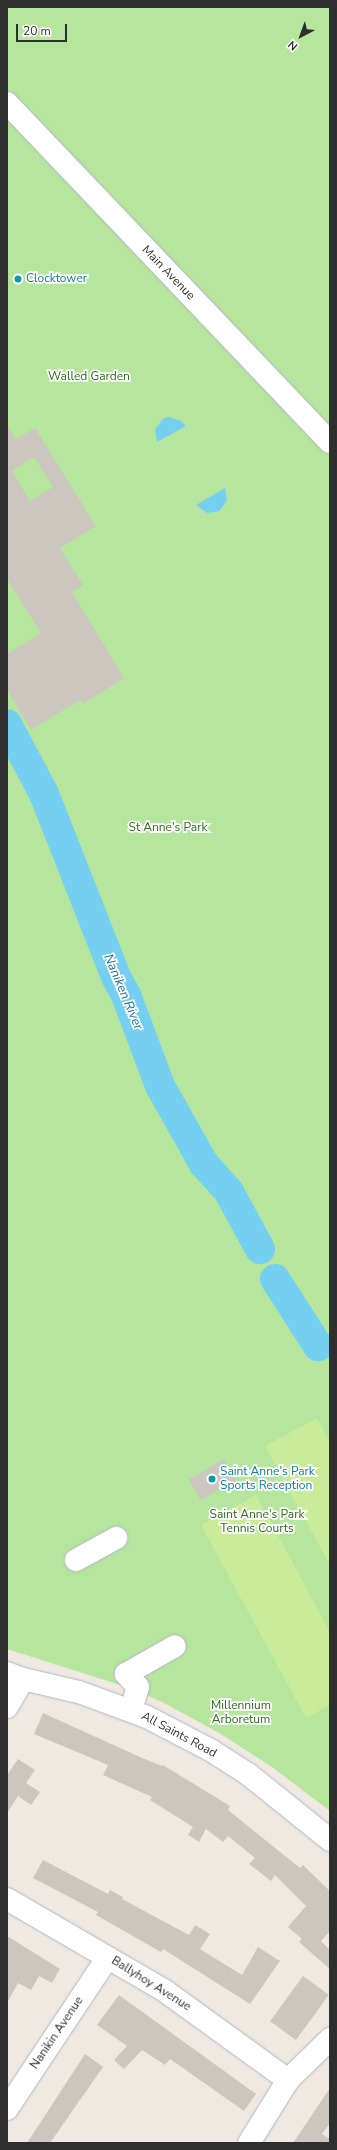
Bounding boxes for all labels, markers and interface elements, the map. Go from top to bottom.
scale bar [18,16,69,42]
north arrow [281,16,321,56]
text: 20 m [23,23,51,39]
text: N [285,37,301,54]
street label: Main Avenue [138,243,198,303]
place label: Clocktower [26,272,87,286]
marker: Clocktower [13,274,23,284]
park label: Walled Garden [48,370,130,384]
park label: St Anne's Park [129,821,207,835]
water label: Naniken River [100,952,146,1032]
place label: Saint Anne's Park Sports Reception [220,1465,315,1493]
marker: Saint Anne's Park Sports Reception [207,1474,217,1484]
park label: Saint Anne's Park Tennis Courts [210,1508,304,1536]
park label: Millennium Arboretum [211,1699,271,1727]
street label: All Saints Road [139,1709,219,1761]
street label: Ballyhoy Avenue [109,1954,193,2014]
street label: Nanikin Avenue [27,1994,87,2072]

